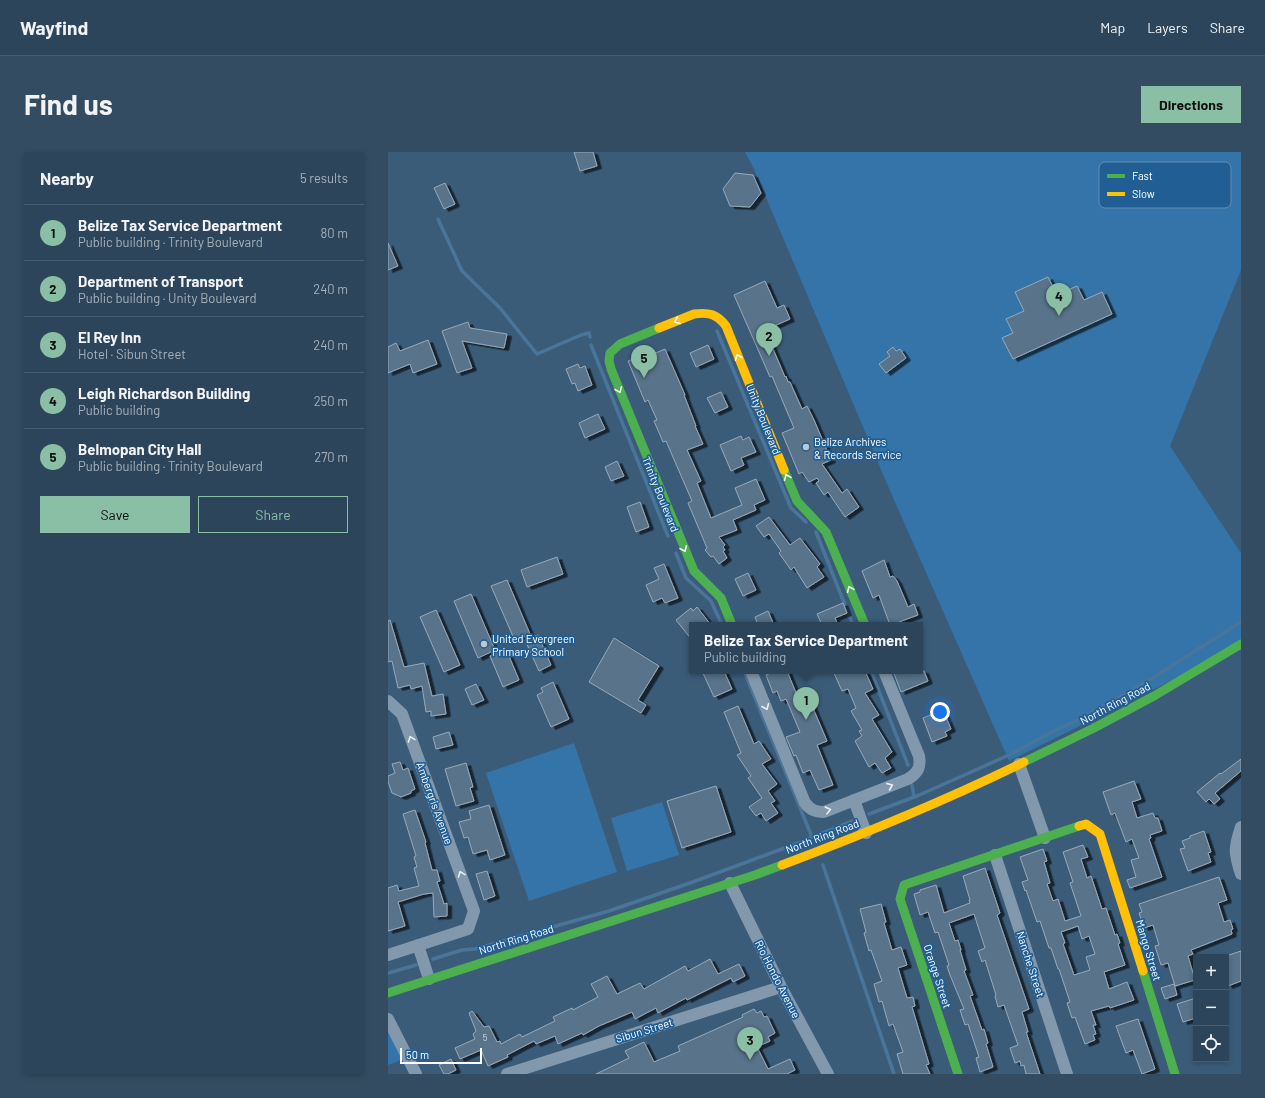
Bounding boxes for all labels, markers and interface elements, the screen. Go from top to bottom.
text: Wayfind [20,16,88,39]
text: Map [1100,19,1125,36]
text: Layers [1147,19,1188,36]
text: Share [1210,19,1245,36]
button: Directions [1141,86,1241,123]
text: Find us [24,87,113,121]
legend [1099,162,1231,208]
text: Nearby [40,168,94,188]
text: Fast [1132,169,1153,182]
text: 5 results [300,170,348,186]
text: Slow [1132,187,1155,200]
text: Belize Tax Service Department [78,216,282,234]
text: 1 [51,225,55,241]
text: 80 m [321,225,348,241]
text: Public building · Trinity Boulevard [78,234,263,250]
text: Department of Transport [78,272,244,290]
text: 2 [49,281,57,297]
text: 240 m [313,281,348,297]
pin: 4 [1046,283,1072,316]
text: Public building · Unity Boulevard [78,290,257,306]
one-way arrow [673,317,680,325]
pin: 2 [756,323,782,356]
text: El Rey Inn [78,328,141,346]
text: 3 [49,337,57,353]
text: 240 m [313,337,348,353]
pin: 5 [631,345,657,378]
text: Hotel · Sibun Street [78,346,186,362]
one-way arrow [735,353,743,360]
street label: Unity Boulevard [744,382,784,456]
text: Leigh Richardson Building [78,384,250,402]
one-way arrow [615,386,623,393]
text: 4 [49,393,57,409]
text: 250 m [314,393,348,409]
text: Public building [78,402,160,418]
place label: Belize Archives & Records Service [814,435,901,461]
text: Belmopan City Hall [78,440,202,458]
marker: Belize Archives & Records Service [801,442,811,452]
text: 5 [49,449,57,465]
text: 270 m [314,449,348,465]
street label: Trinity Boulevard [640,454,682,534]
text: Public building · Trinity Boulevard [78,458,263,474]
one-way arrow [784,474,792,481]
button: Save [40,496,190,533]
button: Share [198,496,348,533]
one-way arrow [679,545,687,553]
one-way arrow [847,585,855,593]
popup [689,622,923,674]
text: Belize Tax Service Department [704,631,908,649]
place label: United Evergreen Primary School [492,632,575,658]
marker: United Evergreen Primary School [479,639,489,649]
text: Public building [704,649,786,665]
street label: North Ring Road [1078,679,1152,727]
pin: 1 [793,687,819,720]
your location [930,702,950,722]
one-way arrow [761,704,769,711]
one-way arrow [408,736,416,743]
street label: Ambergris Avenue [414,760,456,846]
one-way arrow [887,782,894,790]
one-way arrow [824,806,831,815]
street label: North Ring Road [783,816,861,856]
one-way arrow [457,871,465,878]
street label: Mango Street [1133,918,1165,982]
street label: North Ring Road [477,921,555,957]
street label: Nanche Street [1014,929,1048,999]
street label: Rio Hondo Avenue [753,938,803,1020]
street label: Orange Street [922,942,954,1010]
map controls [1193,954,1229,1062]
button: + [1193,954,1229,990]
button: − [1193,990,1229,1026]
street label: Sibun Street [614,1015,674,1045]
button: locate [1193,1026,1229,1062]
pin: 3 [737,1027,763,1060]
house number: 5 [483,1032,488,1043]
scale bar [400,1046,482,1065]
text: 50 m [406,1048,429,1061]

